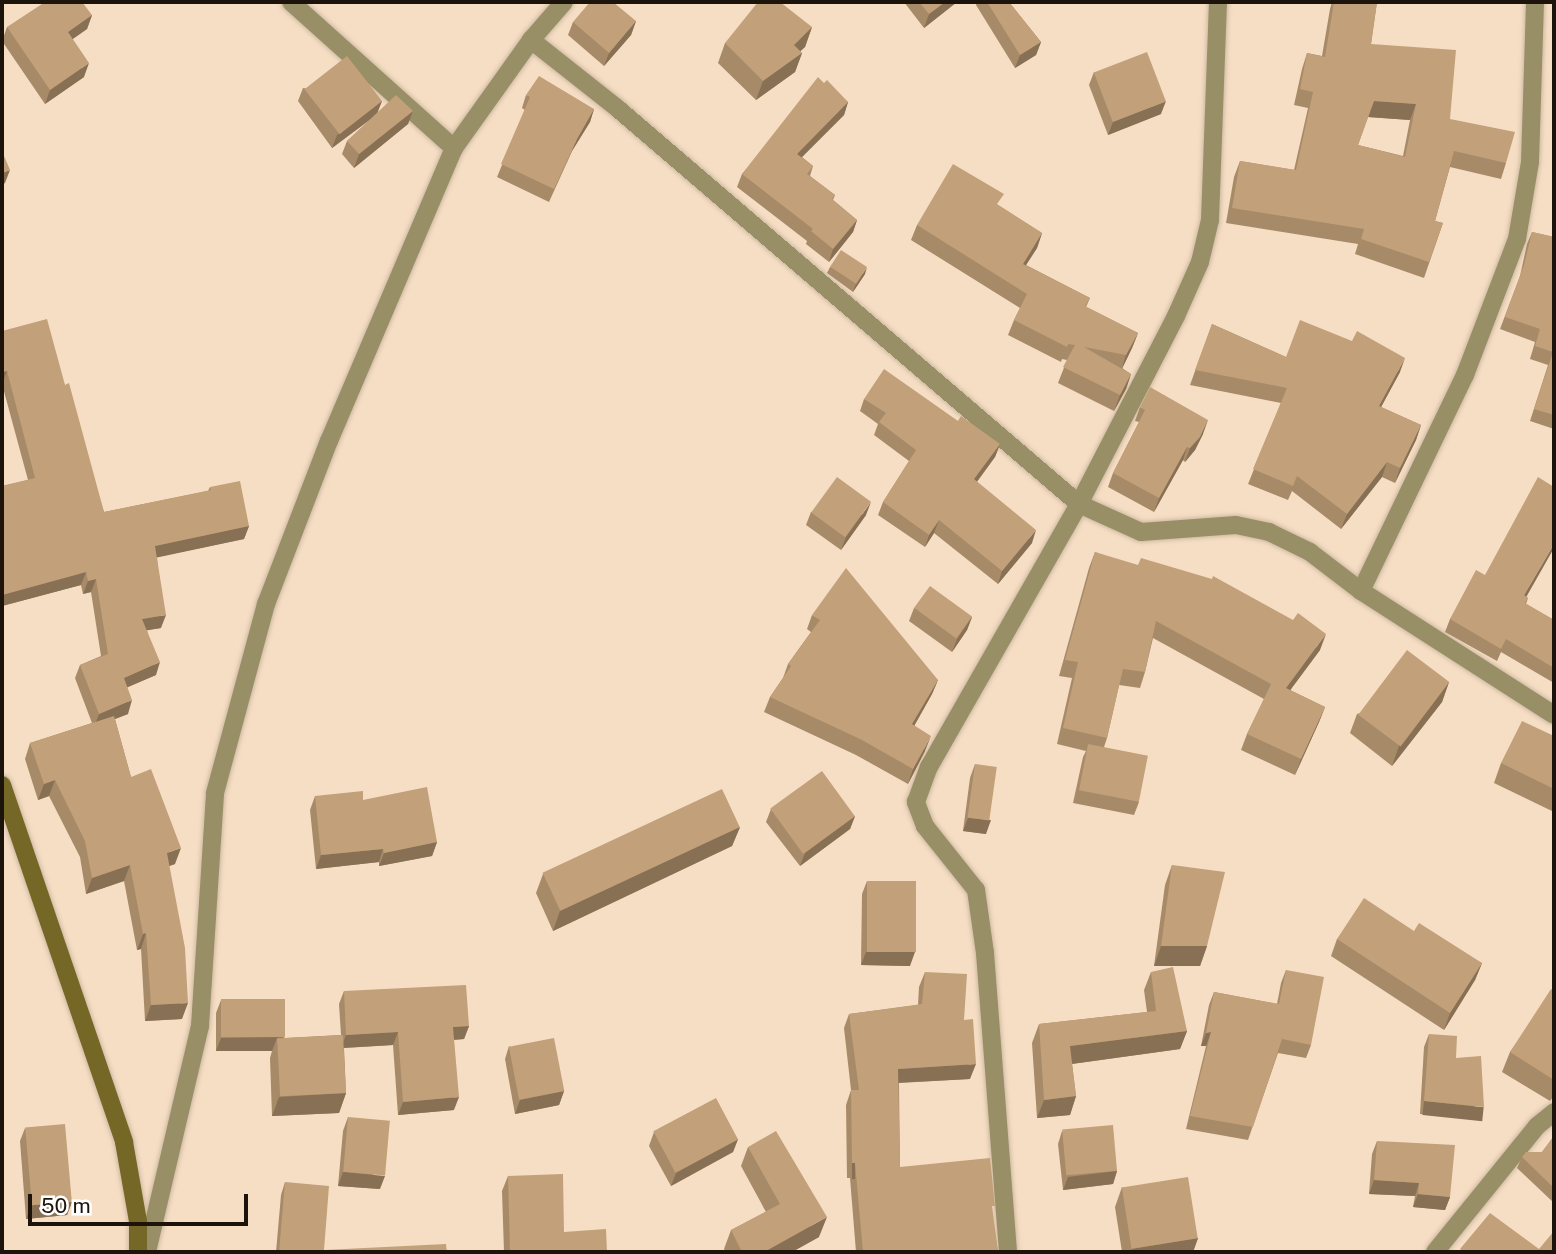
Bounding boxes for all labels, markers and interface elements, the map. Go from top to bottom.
scale bar [32,1180,252,1224]
text: 50 m [41,1193,91,1218]

